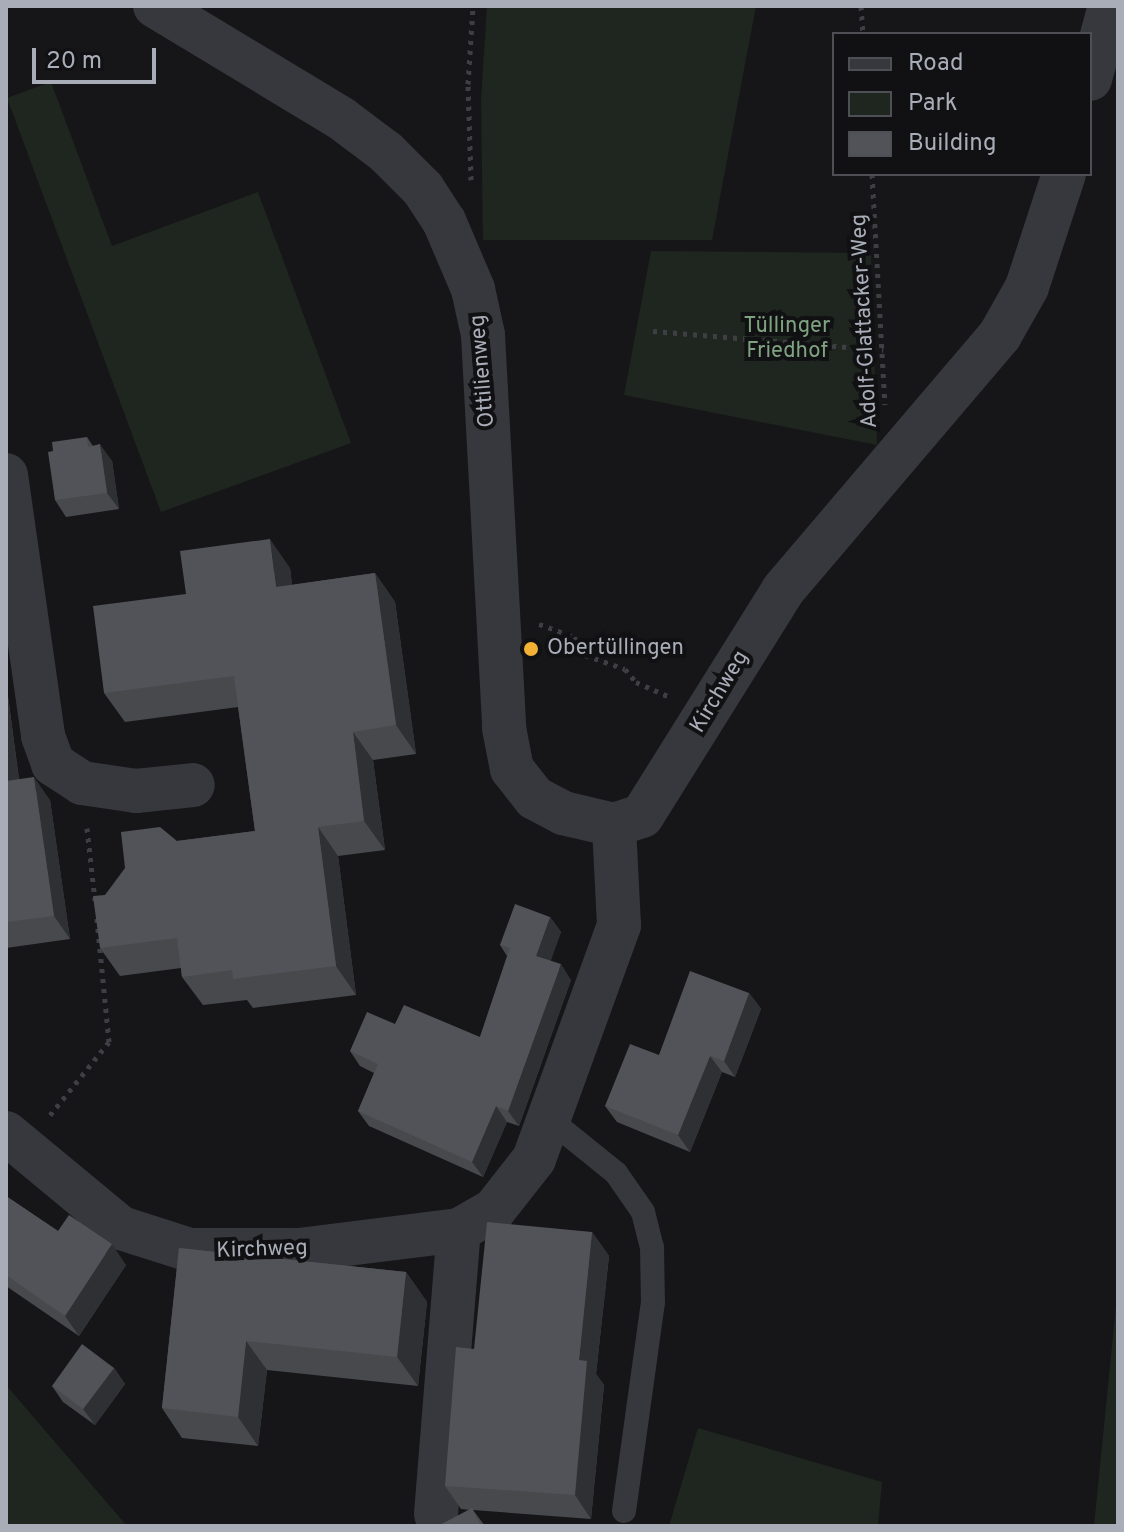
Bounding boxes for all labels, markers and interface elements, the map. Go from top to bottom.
scale bar [36,32,160,82]
legend [832,32,1092,176]
text: 20 m [46,47,102,77]
text: Road [908,49,964,79]
text: Park [908,89,958,119]
text: Building [908,129,997,159]
street label: Adolf-Glattacker-Weg [846,213,884,429]
street label: Ottilienweg [465,313,501,429]
park label: Tüllinger Friedhof [743,313,831,364]
place label: Obertüllingen [547,636,684,662]
marker: Obertüllingen [522,640,540,658]
street label: Kirchweg [685,646,755,738]
street label: Kirchweg [216,1235,308,1265]

